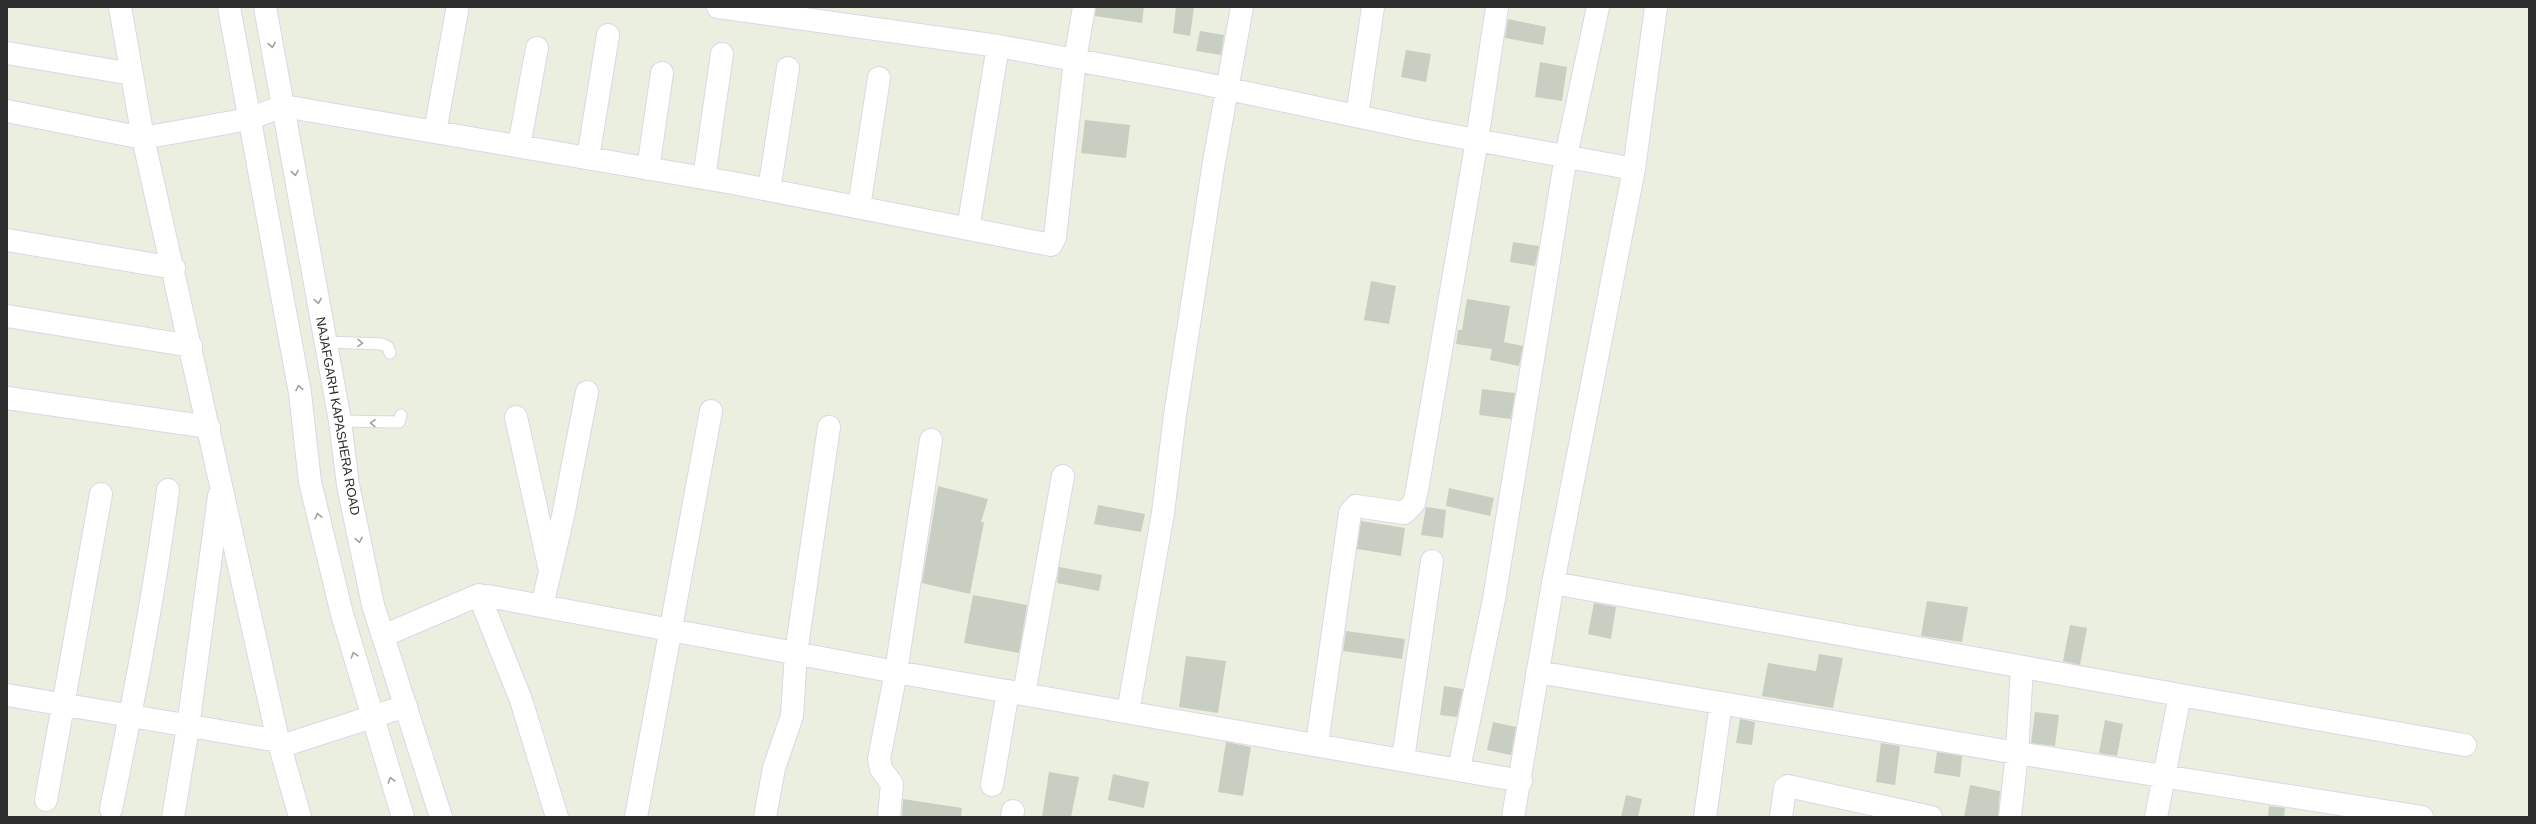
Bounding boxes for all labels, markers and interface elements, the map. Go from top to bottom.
one-way arrow [267,42,275,48]
one-way arrow [290,170,299,176]
one-way arrow [314,298,322,304]
street label: NAJAFGARH KAPASHERA ROAD [313,316,363,516]
one-way arrow [357,339,363,347]
one-way arrow [295,384,304,391]
one-way arrow [370,418,377,427]
one-way arrow [314,513,323,520]
one-way arrow [355,536,363,543]
one-way arrow [350,652,359,659]
one-way arrow [387,776,396,783]

